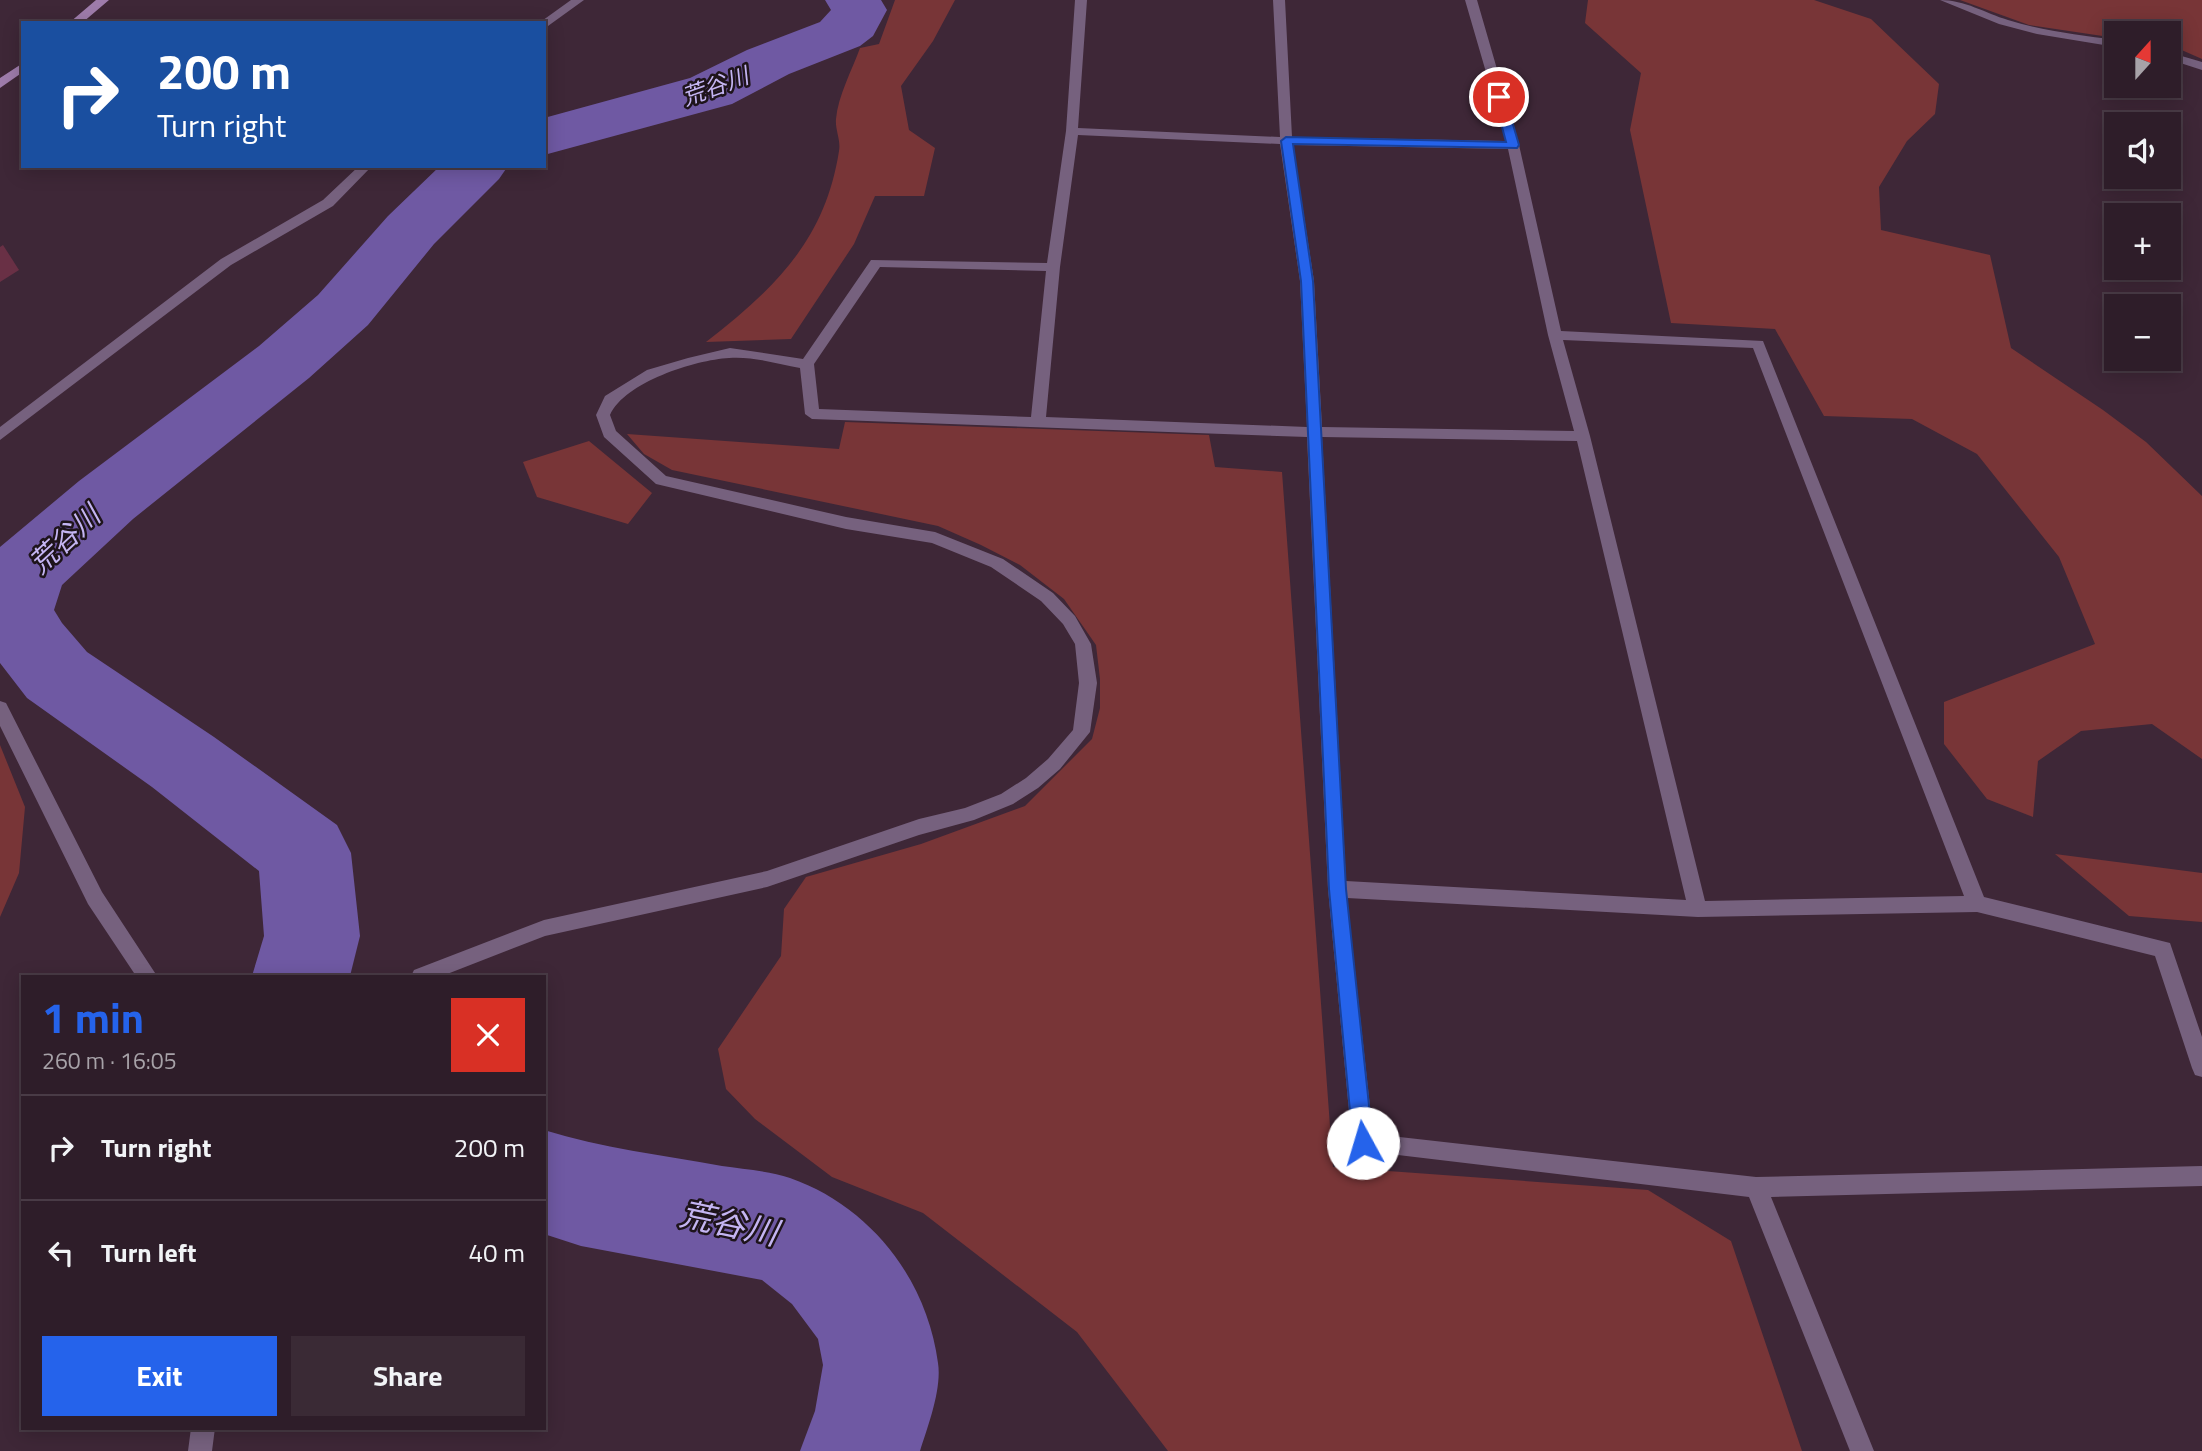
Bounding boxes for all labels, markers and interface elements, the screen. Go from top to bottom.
north arrow [2104,21,2180,98]
map controls [2104,21,2181,371]
text: 200 m [157,33,291,108]
icon: right [42,49,133,140]
water label: 荒谷川 [677,57,756,114]
pin [1469,67,1529,127]
icon: arrive [1480,78,1518,116]
text: Turn right [157,101,286,149]
button: sound [2104,112,2181,189]
button: + [2104,203,2181,280]
button: − [2104,294,2181,371]
water label: 荒谷川 [19,493,112,583]
text: 1 min [42,985,144,1049]
button: close [451,998,525,1072]
text: 260 m · 16:05 [42,1043,177,1078]
position arrow [1326,1106,1400,1180]
text: Turn right [101,1128,212,1167]
text: 200 m [454,1128,525,1167]
icon: right [42,1129,80,1167]
water label: 荒谷川 [675,1188,786,1258]
text: Turn left [101,1233,196,1272]
text: 40 m [468,1233,525,1272]
icon: left [42,1234,80,1272]
button: Exit [42,1336,277,1416]
button: Share [291,1336,525,1416]

